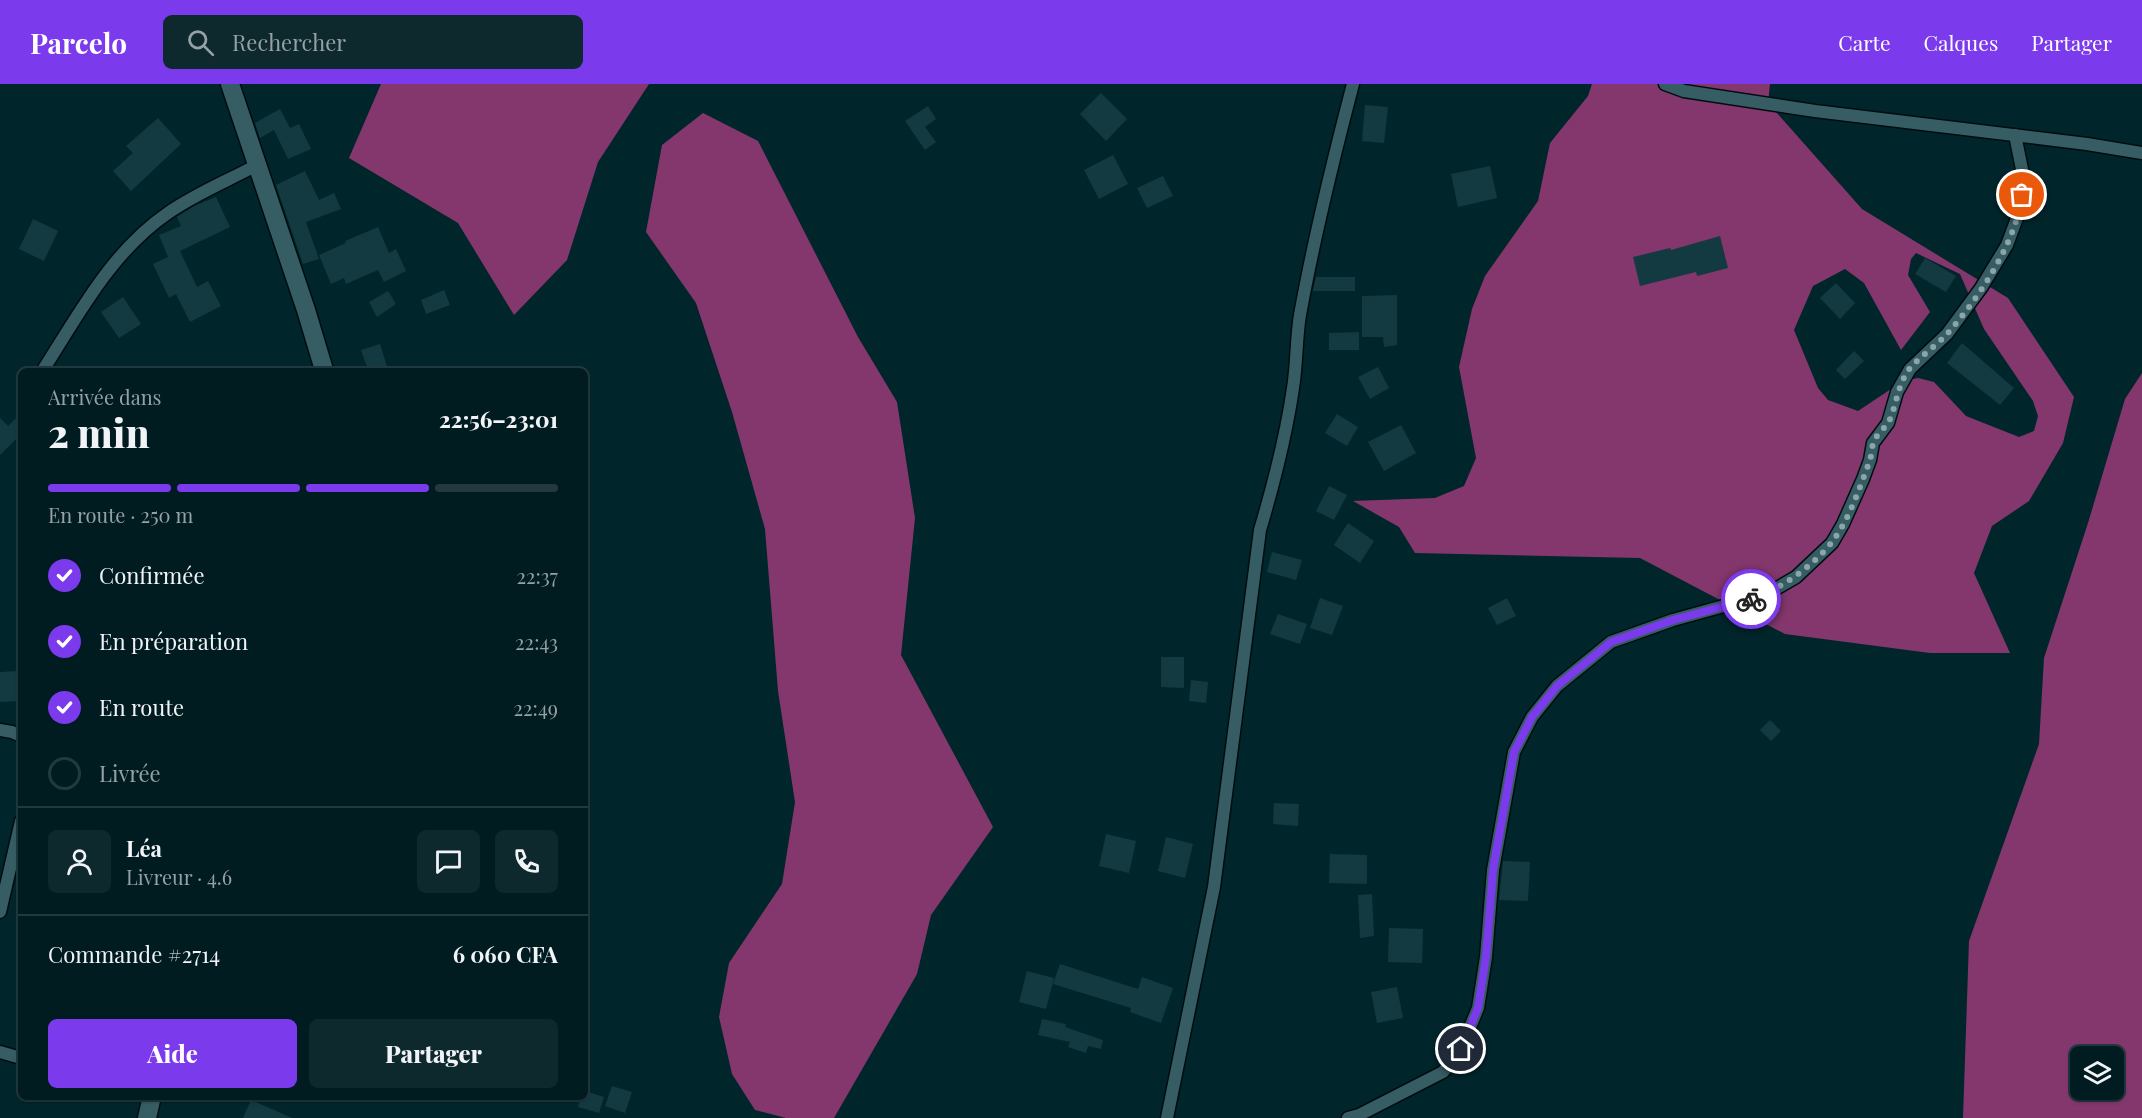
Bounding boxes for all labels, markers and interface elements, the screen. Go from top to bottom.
search box [163,15,583,69]
text: Parcelo [30,24,127,61]
icon: search [184,26,217,59]
text: Rechercher [232,27,346,57]
text: Carte [1838,28,1891,56]
text: Calques [1924,28,1998,56]
text: Partager [2031,28,2112,56]
pin [1996,169,2047,220]
icon: bag [2005,178,2038,211]
text: Arrivée dans [48,383,162,410]
text: 22:56–23:01 [439,404,558,434]
text: 2 min [48,406,150,458]
text: En route · 250 m [48,501,193,528]
icon: check [48,559,81,592]
text: Confirmée [99,560,205,590]
text: 22:37 [516,562,558,589]
courier [1721,569,1781,629]
icon: bike [1735,583,1768,616]
icon: check [48,625,81,658]
text: En préparation [99,626,248,656]
text: 22:43 [515,628,558,655]
icon: check [48,691,81,724]
text: En route [99,692,184,722]
text: 22:49 [513,694,558,721]
text: Livrée [99,758,161,788]
button: person [48,830,111,893]
button: chat [417,830,480,893]
button: phone [495,830,558,893]
text: Léa [126,833,162,863]
text: Livreur · 4.6 [126,863,232,890]
text: Commande #2714 [48,939,220,969]
text: 6 060 CFA [453,939,558,969]
button: Aide [48,1019,297,1088]
button: Partager [309,1019,558,1088]
pin [1435,1023,1486,1074]
icon: home [1444,1032,1477,1065]
map controls [2070,1046,2124,1100]
button: layers [2070,1046,2124,1100]

